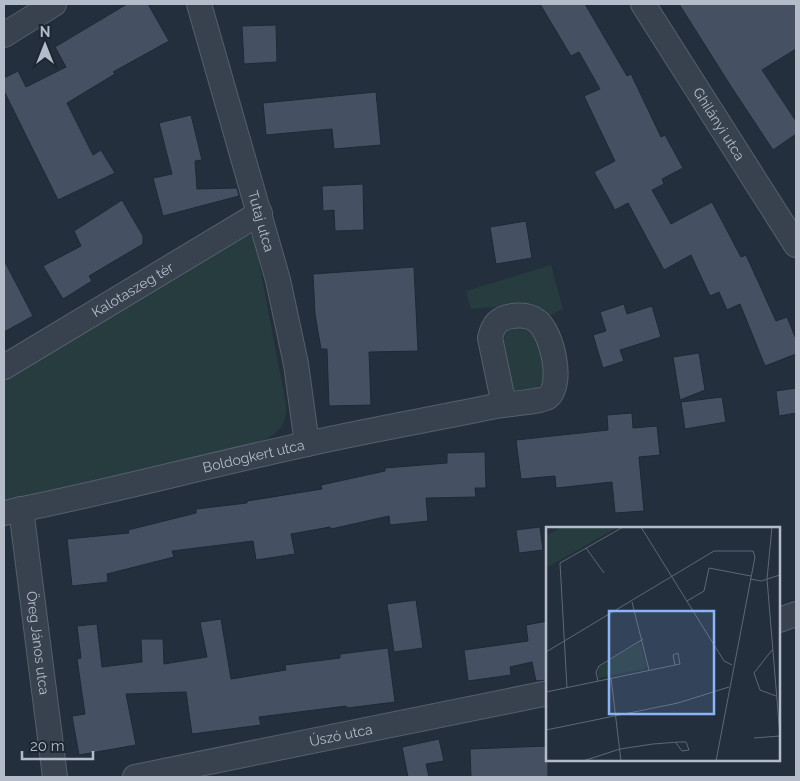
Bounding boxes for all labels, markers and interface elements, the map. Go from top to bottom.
north arrow [20,20,70,70]
text: N [40,24,50,40]
street label: Ghilányi utca [690,84,748,163]
street label: Tutaj utca [245,189,278,254]
street label: Kalotaszeg tér [89,259,176,320]
street label: Boldogkert utca [201,437,306,476]
inset map [546,527,780,761]
street label: Öreg János utca [23,590,53,696]
street label: Úszó utca [308,721,374,749]
scale bar [22,728,94,760]
text: 20 m [30,737,65,755]

